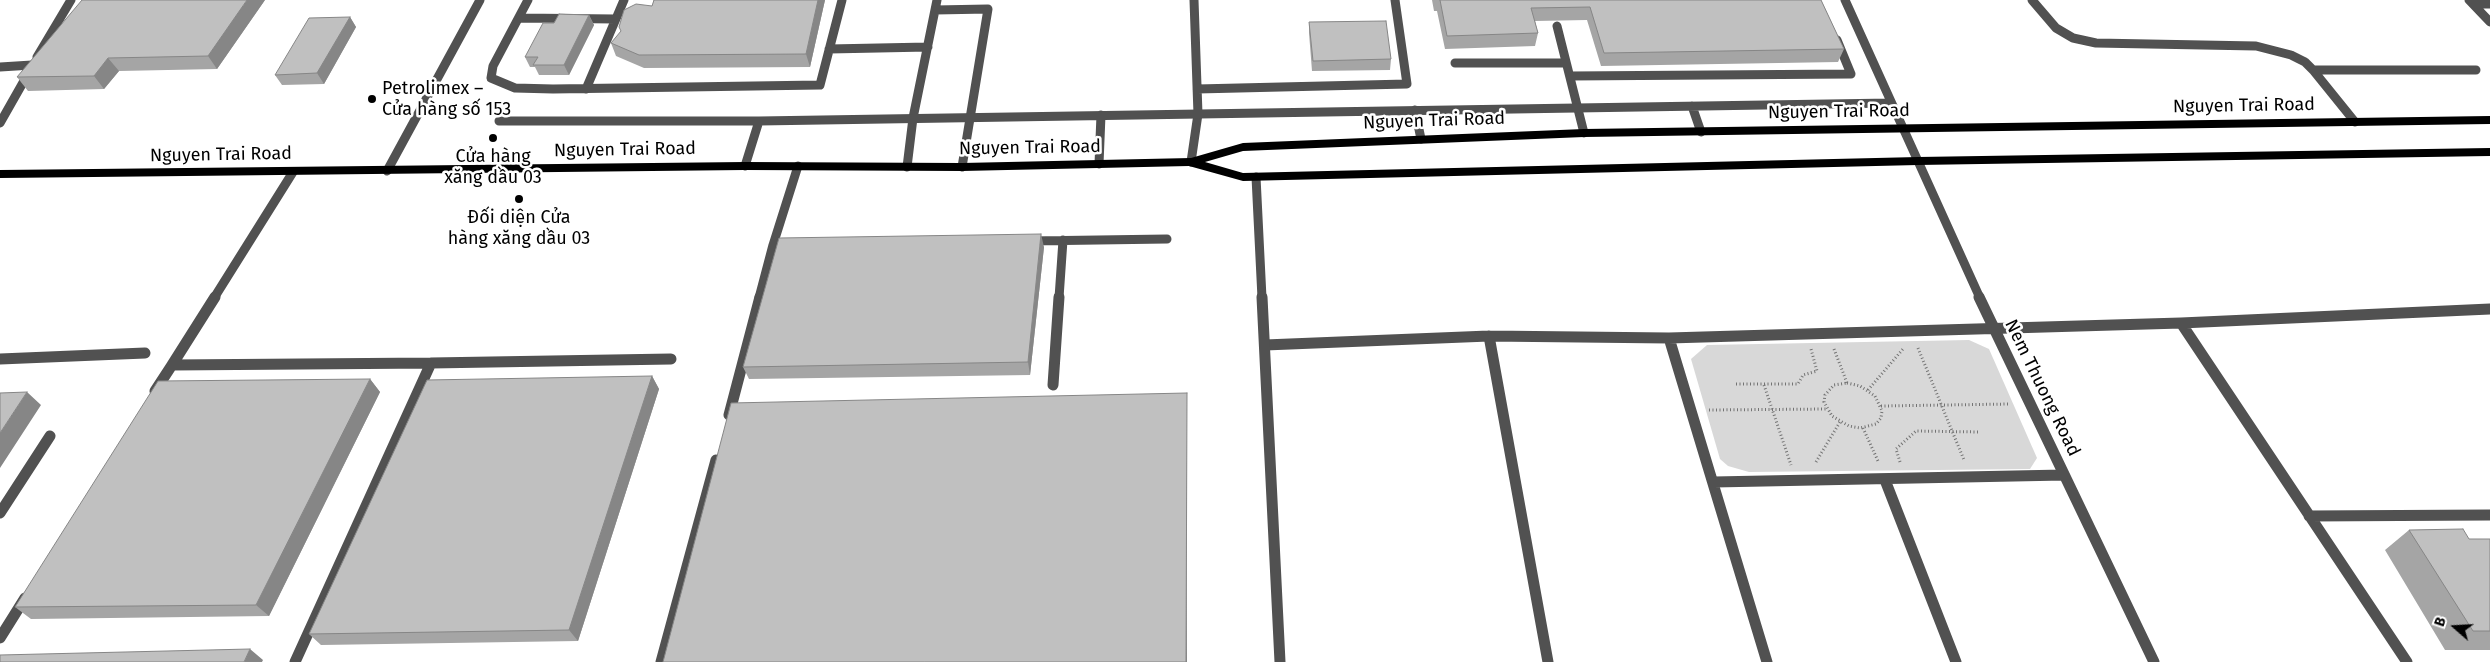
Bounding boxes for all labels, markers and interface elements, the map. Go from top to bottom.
place label: Petrolimex – Cửa hàng số 153 [382,78,511,120]
marker: Petrolimex – Cửa hàng số 153 [366,93,378,105]
street label: Nguyen Trai Road [2173,94,2315,118]
street label: Nguyen Trai Road [1768,100,1910,124]
street label: Nguyen Trai Road [1363,108,1505,134]
marker: Cửa hàng xăng dầu 03 [487,132,499,144]
street label: Nguyen Trai Road [959,136,1101,160]
street label: Nguyen Trai Road [554,138,696,162]
street label: Nguyen Trai Road [150,143,292,167]
place label: Cửa hàng xăng dầu 03 [444,146,542,188]
marker: Đối diện Cửa hàng xăng dầu 03 [513,193,525,205]
place label: Đối diện Cửa hàng xăng dầu 03 [448,207,590,250]
street label: Nem Thuong Road [2000,316,2084,460]
north arrow [2430,602,2480,652]
text: B [2431,615,2450,629]

